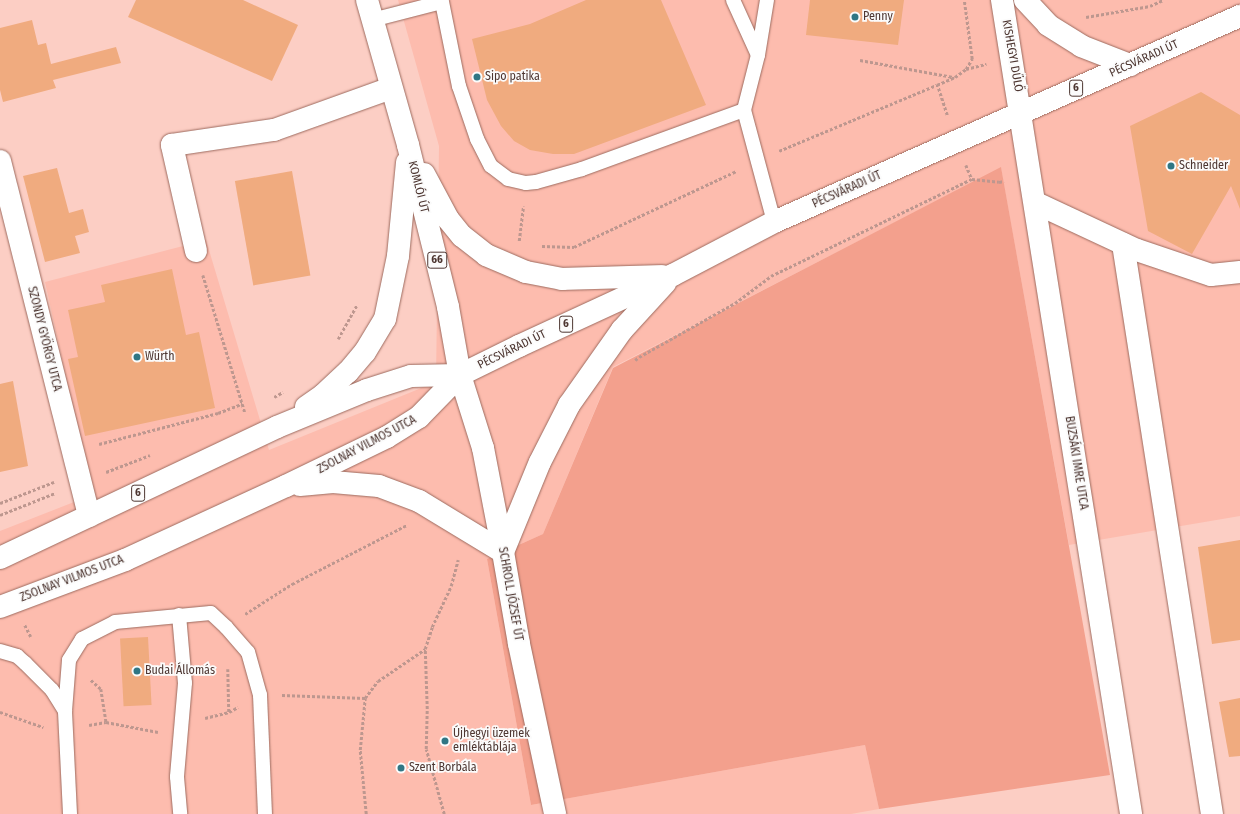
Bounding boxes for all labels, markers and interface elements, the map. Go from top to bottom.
place label: Penny [863,10,893,24]
marker: Penny [850,12,860,22]
street label: KISHEGYI DŰLŐ [999,19,1025,93]
street label: PÉCSVÁRADI ÚT [1107,37,1181,81]
place label: Sipo patika [485,70,540,84]
marker: Sipo patika [472,72,482,82]
road number: 6 [1069,79,1083,97]
place label: Schneider [1179,159,1228,173]
street label: KOMLÓI ÚT [405,160,431,214]
marker: Schneider [1166,161,1176,171]
street label: PÉCSVÁRADI ÚT [810,168,884,212]
road number: 66 [427,251,447,269]
street label: SZONDY GYÖRGY UTCA [24,285,64,393]
road number: 6 [559,315,573,333]
street label: PÉCSVÁRADI ÚT [476,327,548,373]
place label: Würth [145,350,175,364]
marker: Würth [132,352,142,362]
street label: ZSOLNAY VILMOS UTCA [315,413,419,477]
street label: BUZSÁKI IMRE UTCA [1061,415,1091,511]
road number: 6 [131,484,145,502]
street label: SCHROLL JÓZSEF ÚT [495,546,525,642]
street label: ZSOLNAY VILMOS UTCA [18,553,126,605]
place label: Budai Állomás [145,664,215,678]
marker: Budai Állomás [132,666,142,676]
place label: Újhegyi üzemek emléktáblája [453,727,530,755]
marker: Újhegyi üzemek emléktáblája [440,736,450,746]
place label: Szent Borbála [409,761,477,775]
marker: Szent Borbála [396,763,406,773]

